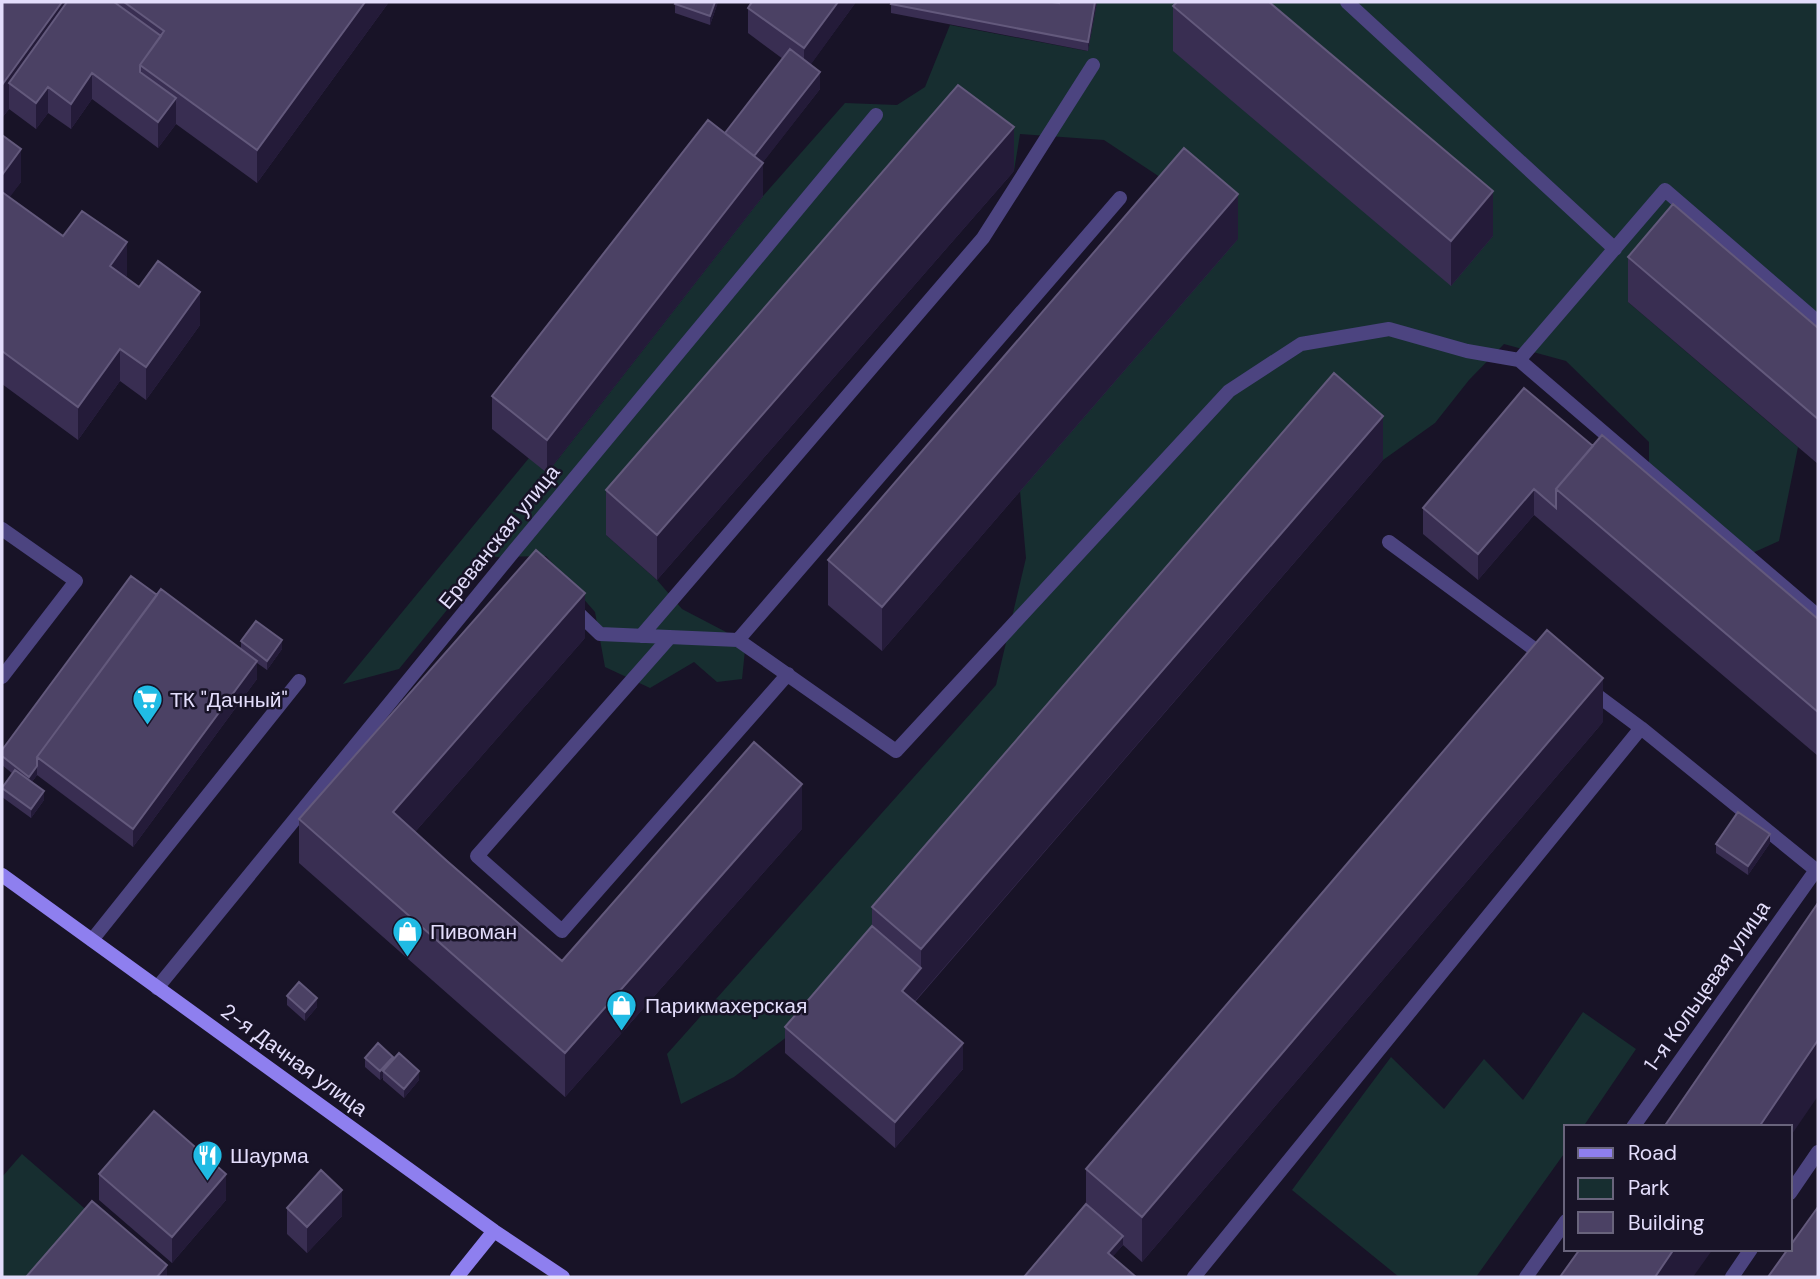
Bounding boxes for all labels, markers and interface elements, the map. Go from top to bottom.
street label: Ереванская улица [432,459,566,615]
supermarket icon: ТК "Дачный" [130,683,164,727]
place label: ТК "Дачный" [170,686,288,714]
street label: 1-я Кольцевая улица [1638,895,1777,1077]
shop icon: Пивоман [390,915,424,959]
place label: Пивоман [430,918,517,946]
shop icon: Парикмахерская [605,989,639,1033]
place label: Парикмахерская [645,992,807,1020]
street label: 2-я Дачная улица [215,997,373,1123]
legend [1564,1125,1792,1251]
restaurant icon: Шаурма [190,1139,224,1183]
text: Road [1628,1139,1677,1167]
place label: Шаурма [230,1142,309,1170]
text: Park [1628,1174,1670,1202]
text: Building [1628,1209,1705,1237]

